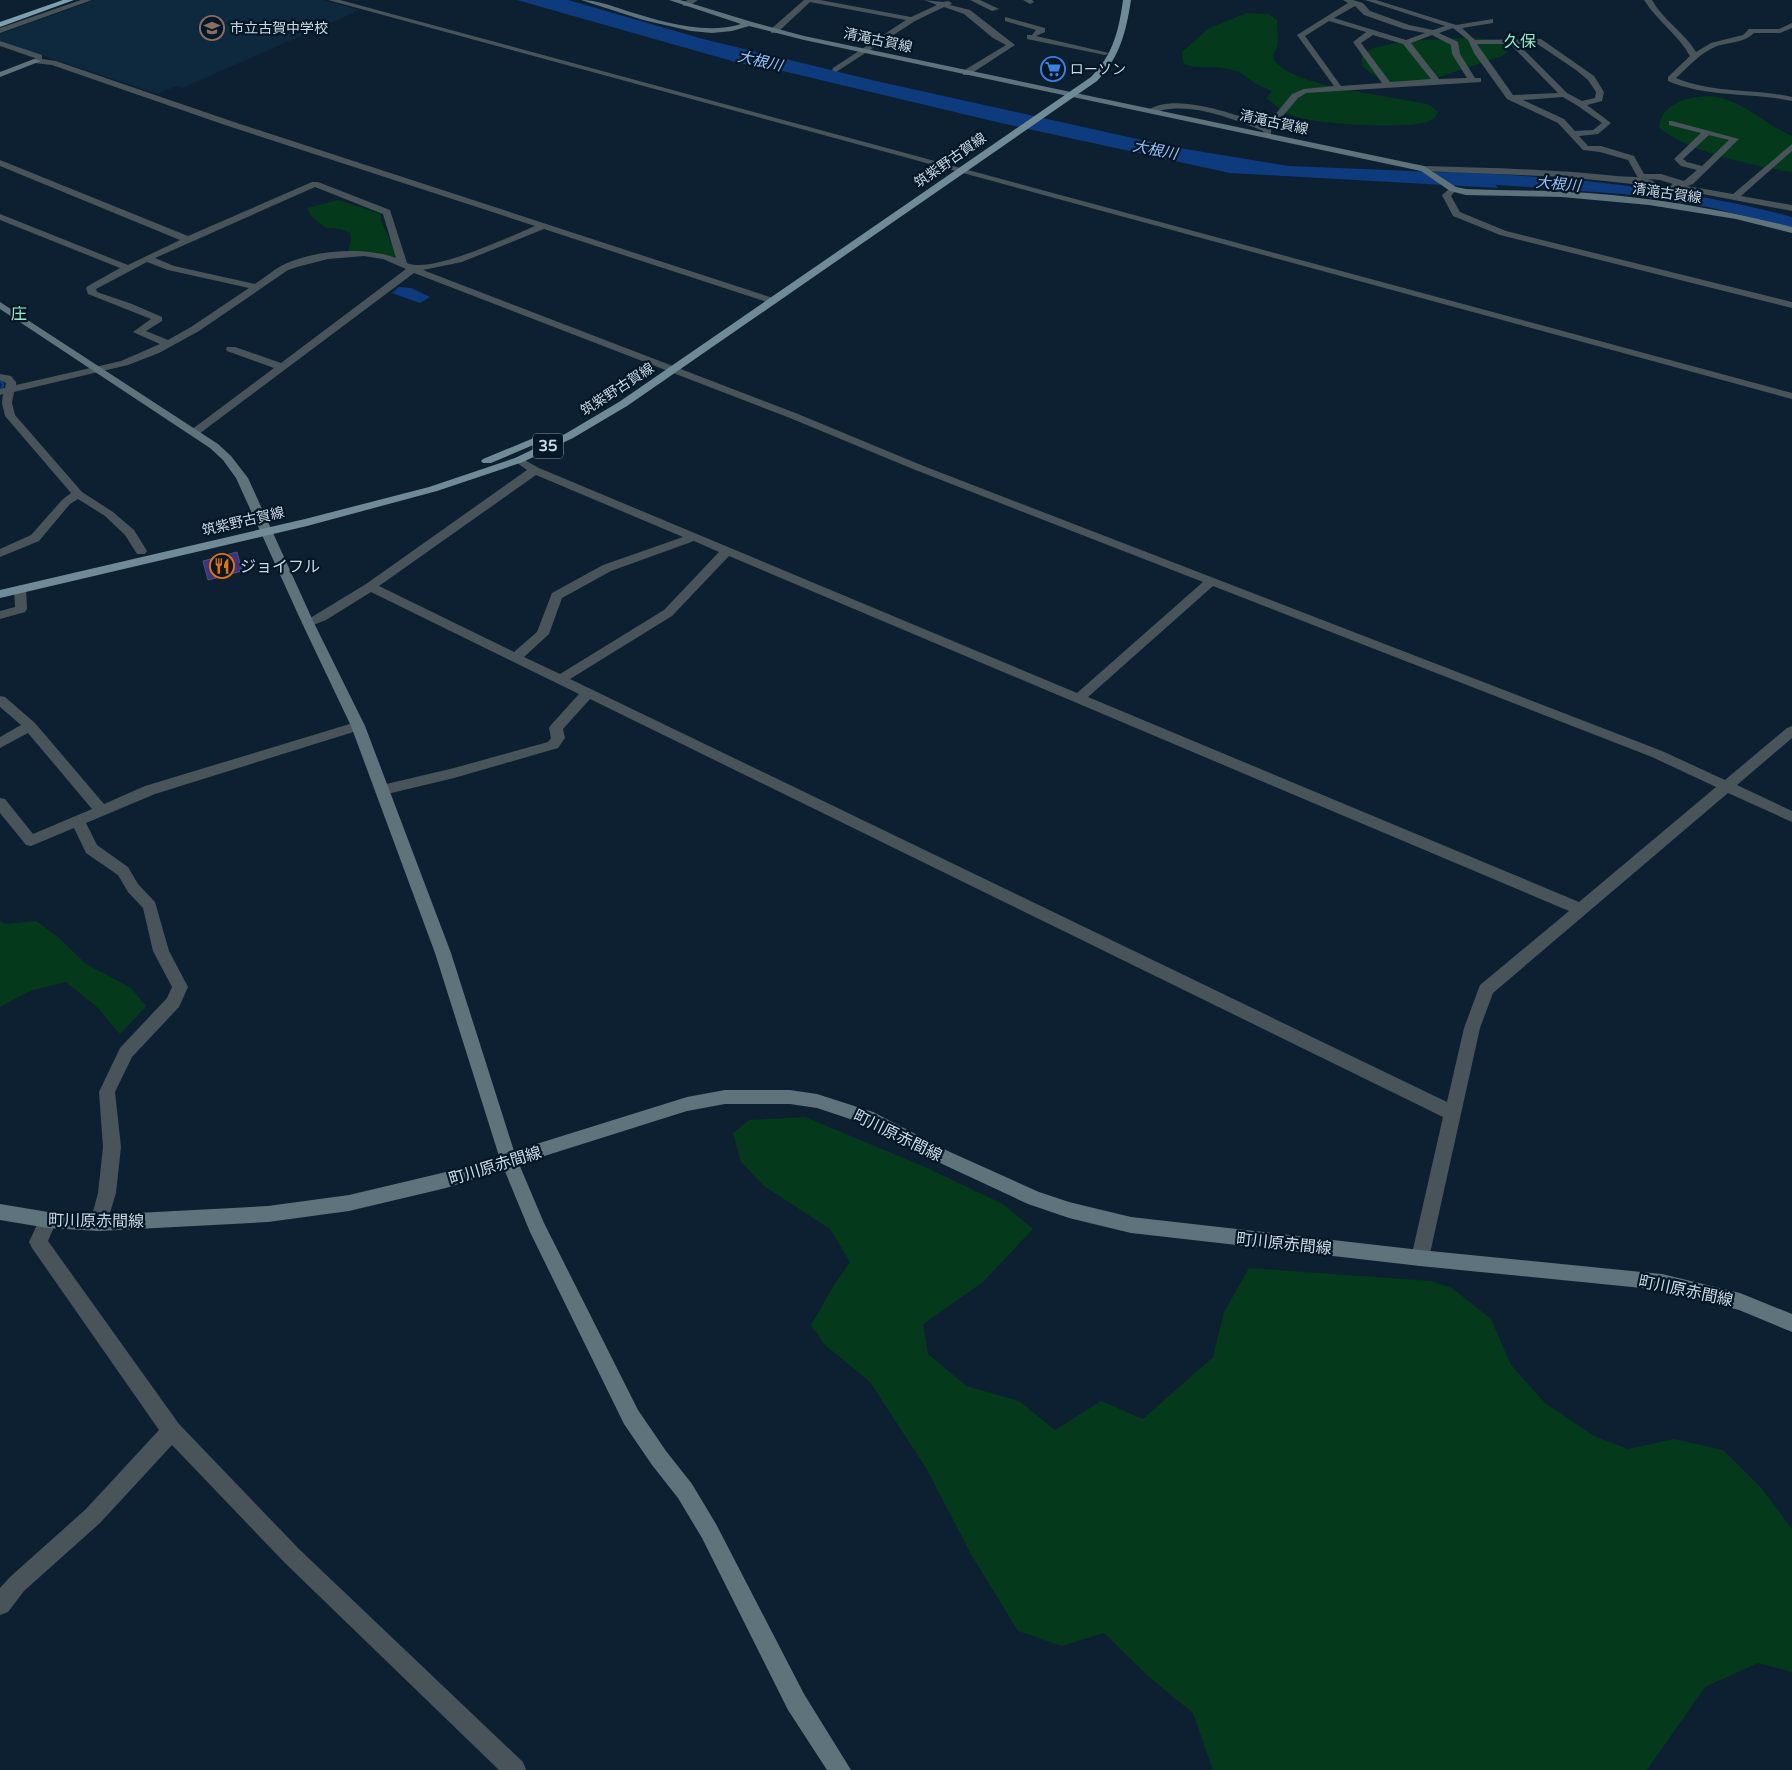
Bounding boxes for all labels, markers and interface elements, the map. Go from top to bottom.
school or university icon: 市立古賀中学校 [199,15,225,41]
place label: 市立古賀中学校 [230,20,328,37]
street label: 清滝古賀線 [842,25,914,56]
district label: 久保 [1504,32,1536,52]
water label: 大根川 [736,47,786,75]
supermarket icon: ローソン [1040,56,1066,82]
place label: ローソン [1070,61,1126,78]
street label: 清滝古賀線 [1238,107,1310,138]
street label: 筑紫野古賀線 [911,129,990,191]
water label: 大根川 [1131,137,1181,164]
water label: 大根川 [1535,173,1583,195]
street label: 清滝古賀線 [1631,180,1703,207]
district label: 庄 [11,304,27,324]
street label: 筑紫野古賀線 [577,359,657,419]
road number: 35 [533,434,563,458]
street label: 筑紫野古賀線 [200,504,286,539]
restaurant icon: ジョイフル [209,553,235,579]
place label: ジョイフル [240,557,320,577]
street label: 町川原赤間線 [850,1106,945,1166]
street label: 町川原赤間線 [446,1142,544,1190]
street label: 町川原赤間線 [48,1210,144,1232]
street label: 町川原赤間線 [1235,1229,1333,1259]
street label: 町川原赤間線 [1637,1271,1735,1311]

